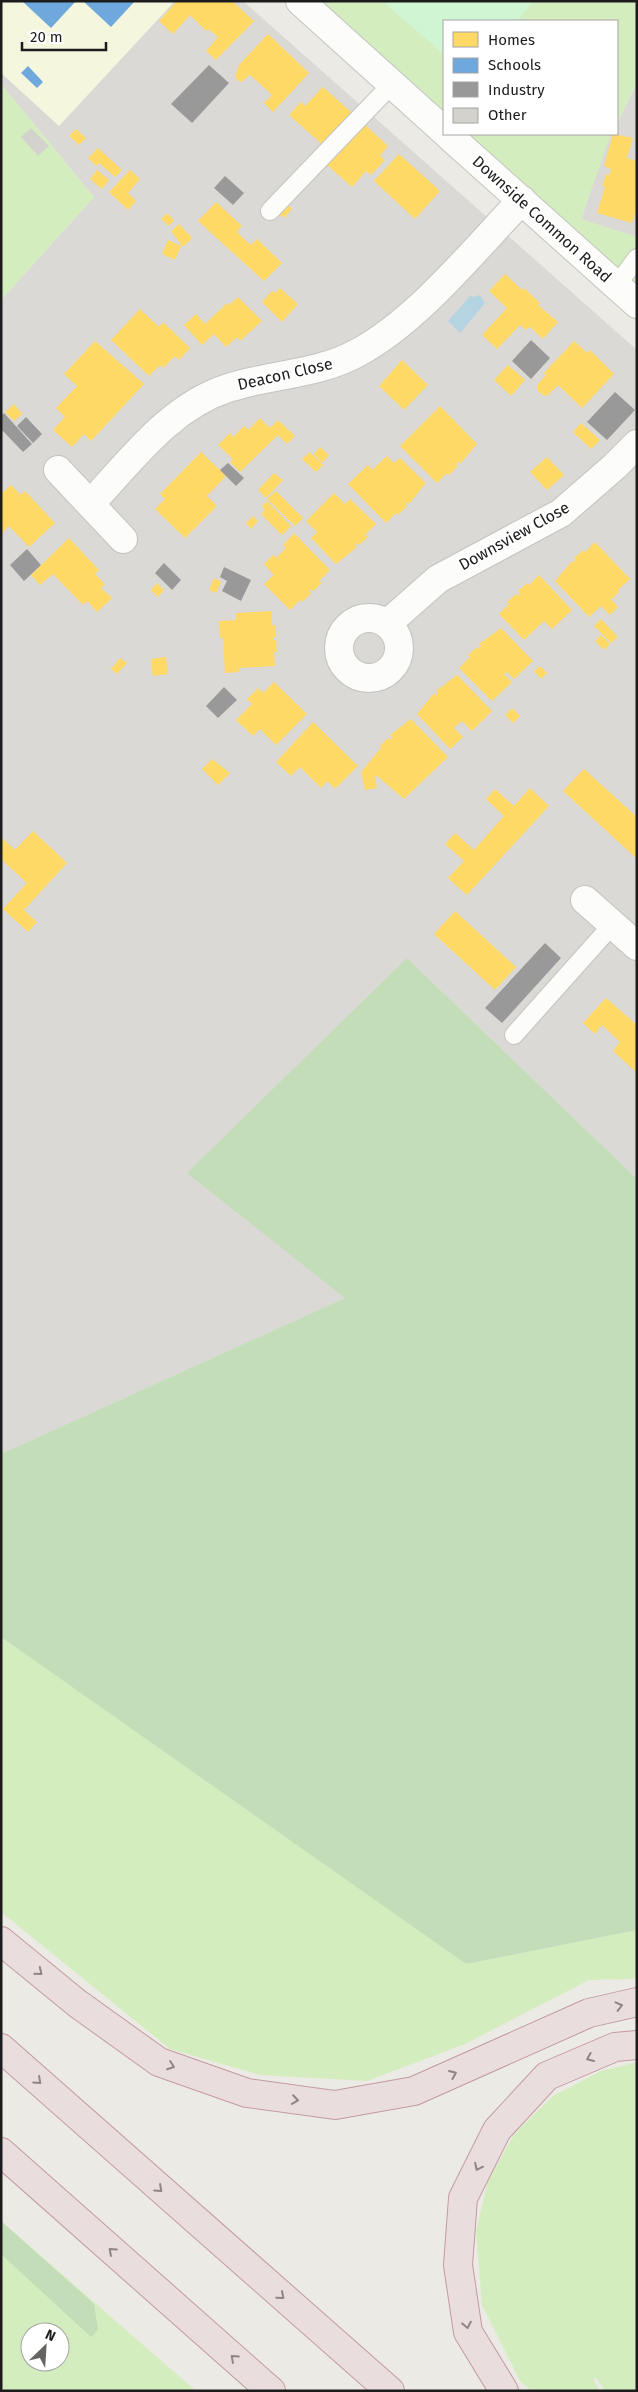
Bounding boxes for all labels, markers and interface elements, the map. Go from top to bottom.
scale bar [22,20,106,52]
legend [443,20,618,135]
text: 20 m [30,28,63,46]
text: Homes [488,31,535,49]
text: Schools [488,56,541,74]
text: Industry [488,81,545,99]
text: Other [488,106,527,124]
street label: Downside Common Road [469,152,615,286]
street label: Deacon Close [236,354,334,394]
street label: Downsview Close [455,498,573,574]
one-way arrow [33,1967,42,1975]
one-way arrow [614,2001,623,2012]
one-way arrow [586,2051,595,2062]
one-way arrow [166,2060,175,2070]
one-way arrow [448,2070,457,2081]
one-way arrow [32,2075,41,2084]
one-way arrow [291,2094,299,2104]
one-way arrow [474,2162,484,2171]
one-way arrow [154,2183,163,2192]
one-way arrow [109,2247,118,2256]
one-way arrow [276,2290,285,2299]
one-way arrow [462,2321,472,2330]
north arrow [20,2322,70,2372]
text: N [42,2326,58,2345]
one-way arrow [231,2355,240,2364]

